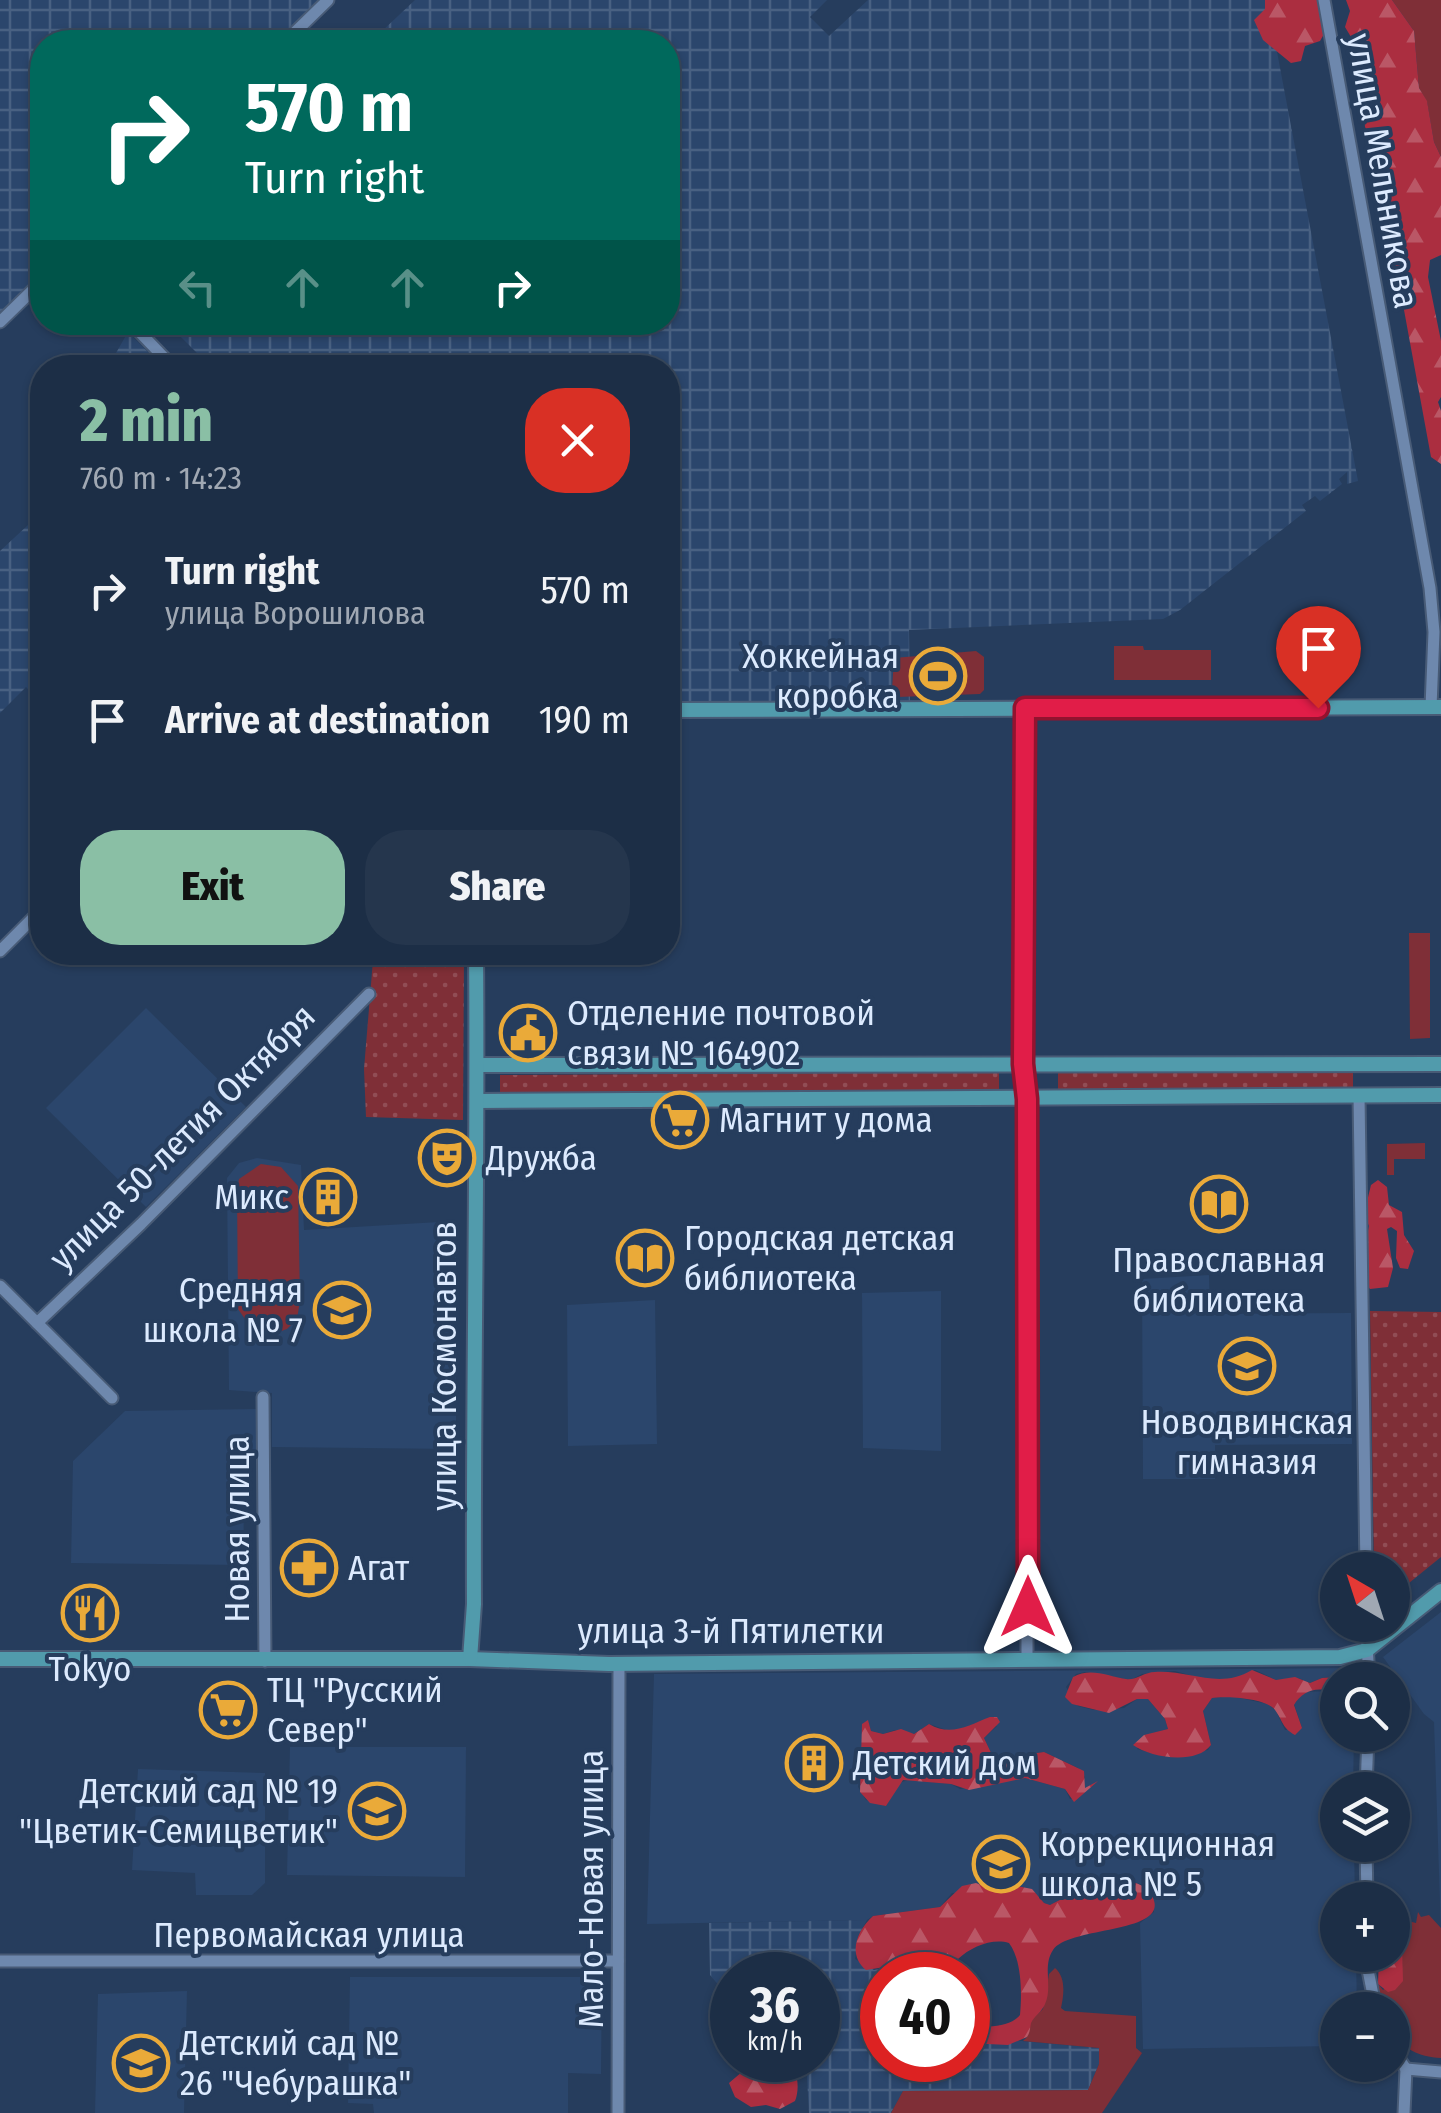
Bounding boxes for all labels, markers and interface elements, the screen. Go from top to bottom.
street label: улица Мельникова [1338,30,1428,312]
text: 570 m [245,66,413,150]
icon: right [80,70,210,200]
text: Turn right [245,151,424,205]
icon: left [170,260,225,315]
icon: ahead [275,260,330,315]
icon: ahead [380,260,435,315]
icon: right [485,260,540,315]
text: 2 min [80,385,213,457]
button: close [525,388,630,493]
text: 760 m · 14:23 [80,459,242,497]
text: Turn right [165,548,319,594]
icon: right [80,563,135,618]
text: 570 m [540,567,630,613]
text: улица Ворошилова [165,594,426,632]
pin [1276,606,1361,709]
icon: arrive [1291,621,1346,676]
place label: Хоккейная коробка [742,635,899,717]
sports icon: Хоккейная коробка [908,646,968,706]
icon: arrive [80,693,135,748]
text: Arrive at destination [165,697,490,743]
text: 190 m [539,697,630,743]
button: Exit [80,830,345,945]
button: Share [365,830,630,945]
place label: Отделение почтовой связи № 164902 [567,992,875,1074]
street label: улица 50-летия Октября [40,995,324,1279]
public building icon: Отделение почтовой связи № 164902 [498,1003,558,1063]
supermarket icon: Магнит у дома [650,1090,710,1150]
place label: Магнит у дома [719,1099,933,1141]
theatre icon: Дружба [417,1128,477,1188]
place label: Дружба [485,1137,597,1179]
building icon: Микс [298,1167,358,1227]
library icon: Православная библиотека [1189,1174,1249,1234]
place label: Микс [214,1176,289,1218]
place label: Городская детская библиотека [684,1217,956,1299]
street label: улица Космонавтов [423,1221,465,1511]
library icon: Городская детская библиотека [615,1228,675,1288]
place label: Православная библиотека [1112,1239,1326,1321]
place label: Средняя школа № 7 [143,1269,303,1351]
school or university icon: Средняя школа № 7 [312,1280,372,1340]
school or university icon: Новодвинская гимназия [1217,1336,1277,1396]
place label: Новодвинская гимназия [1140,1401,1354,1483]
street label: Новая улица [216,1435,258,1623]
pharmacy icon: Агат [279,1538,339,1598]
place label: Агат [348,1547,410,1589]
north arrow [1320,1552,1410,1642]
map controls [1320,1552,1410,2082]
position arrow [976,1555,1080,1659]
restaurant icon: Tokyo [60,1583,120,1643]
street label: улица 3-й Пятилетки [578,1610,885,1652]
place label: Tokyo [49,1648,131,1690]
button: search [1320,1662,1410,1752]
place label: ТЦ "Русский Север" [267,1669,443,1751]
supermarket icon: ТЦ "Русский Север" [198,1680,258,1740]
building icon: Детский дом [784,1733,844,1793]
place label: Детский дом [852,1742,1037,1784]
street label: Мало-Новая улица [570,1750,612,2028]
place label: Детский сад № 19 "Цветик-Семицветик" [19,1770,338,1852]
button: layers [1320,1772,1410,1862]
school or university icon: Детский сад № 19 "Цветик-Семицветик" [347,1781,407,1841]
place label: Коррекционная школа № 5 [1040,1823,1275,1905]
school or university icon: Коррекционная школа № 5 [971,1834,1031,1894]
button: + [1320,1882,1410,1972]
street label: Первомайская улица [153,1914,465,1956]
speed limit sign: 40 [860,1952,990,2082]
text: 36 [750,1975,800,2035]
button: − [1320,1992,1410,2082]
place label: Детский сад № 26 "Чебурашка" [179,2022,411,2104]
text: km/h [747,2027,803,2057]
school or university icon: Детский сад № 26 "Чебурашка" [111,2033,171,2093]

